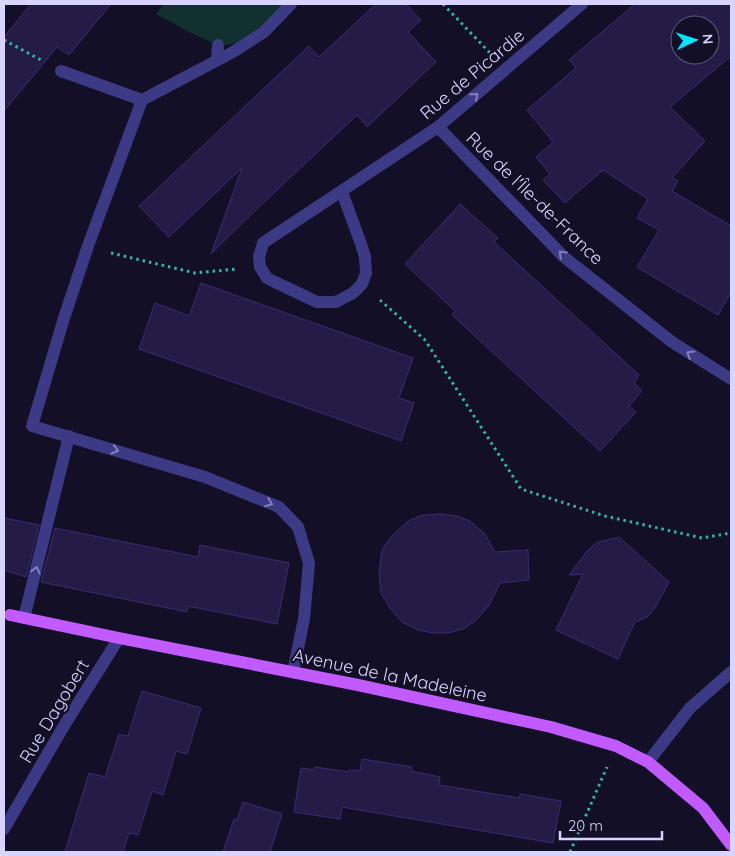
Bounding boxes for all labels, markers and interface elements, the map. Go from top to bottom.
north arrow [670,15,720,65]
street label: Rue de Picardie [415,24,529,124]
text: N [699,33,717,45]
one-way arrow [470,92,479,101]
street label: Rue de l'Île-de-France [462,126,608,270]
one-way arrow [559,251,568,260]
one-way arrow [686,350,695,360]
one-way arrow [111,445,119,455]
one-way arrow [264,497,273,507]
one-way arrow [30,566,41,575]
street label: Avenue de la Madeleine [291,643,489,707]
street label: Rue Dagobert [14,655,94,767]
scale bar [560,808,662,840]
text: 20 m [568,816,603,835]

